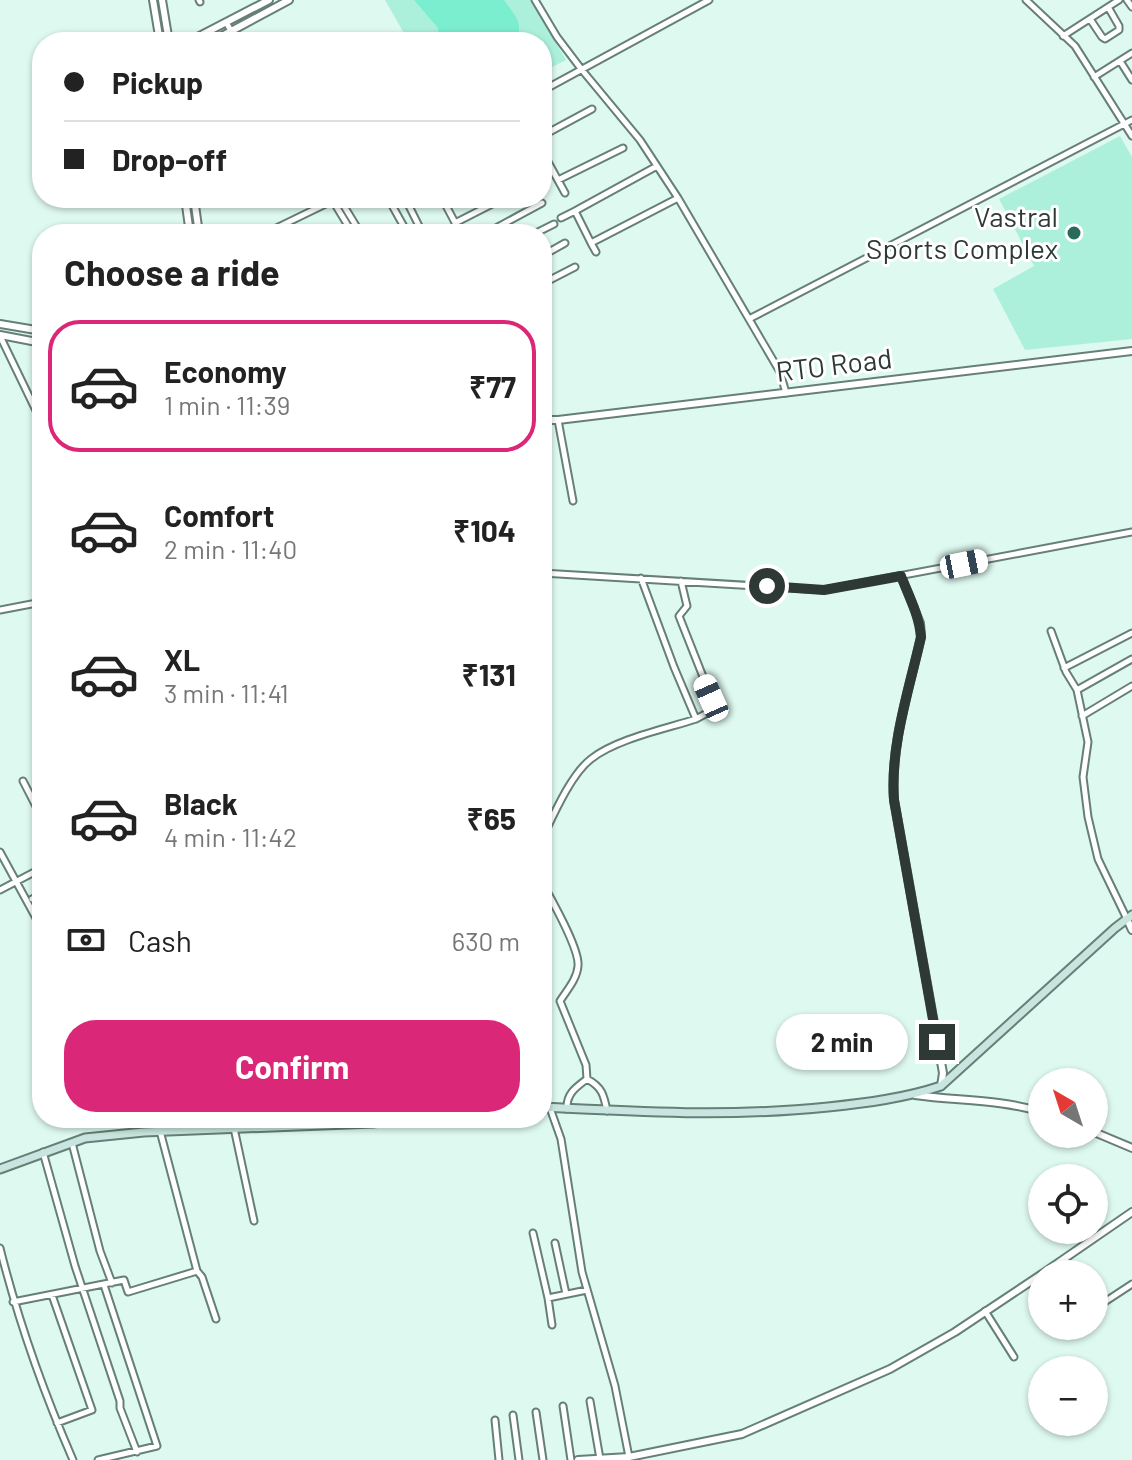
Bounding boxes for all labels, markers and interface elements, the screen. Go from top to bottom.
text: Pickup [112,64,203,100]
text: Drop-off [112,141,227,177]
place label: Vastral Sports Complex [866,199,1058,265]
marker: Vastral Sports Complex [1065,224,1083,242]
text: Choose a ride [64,250,280,293]
street label: RTO Road [774,340,894,388]
icon: car [68,350,140,422]
text: Economy [164,353,287,389]
text: ₹77 [469,368,516,404]
text: 1 min · 11:39 [164,389,290,420]
icon: car [68,494,140,566]
text: Comfort [164,497,274,533]
text: ₹104 [453,512,516,548]
text: 2 min · 11:40 [164,533,297,564]
car [938,548,990,580]
route start [749,568,785,604]
icon: car [68,638,140,710]
text: XL [164,641,200,677]
text: ₹131 [461,656,516,692]
car [690,671,732,725]
text: 3 min · 11:41 [164,677,289,708]
icon: car [68,782,140,854]
text: Black [164,785,238,821]
text: ₹65 [467,800,516,836]
text: 4 min · 11:42 [164,821,297,852]
icon: cash [64,918,108,962]
text: Cash [128,922,192,958]
text: 630 m [452,925,520,956]
callout: 2 min [777,1014,909,1070]
button: Confirm [64,1020,520,1112]
route end [919,1024,955,1060]
text: 2 min [811,1026,873,1057]
north arrow [1028,1068,1108,1148]
map controls [1028,1068,1108,1436]
button: locate [1028,1164,1108,1244]
button: + [1028,1260,1108,1340]
button: − [1028,1356,1108,1436]

